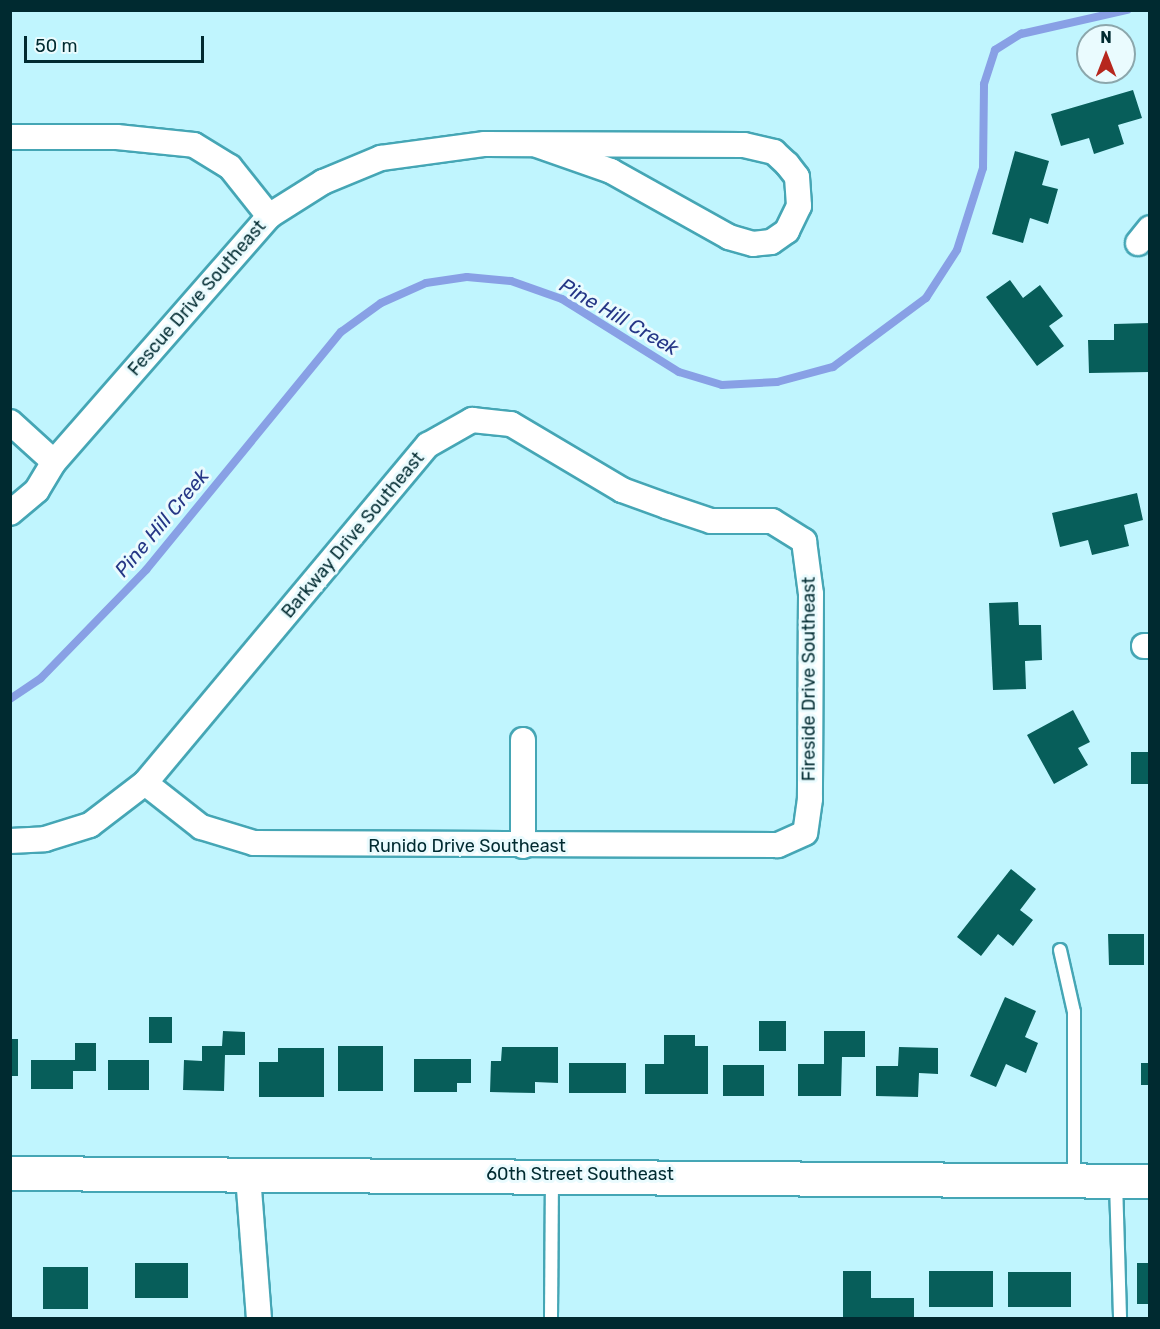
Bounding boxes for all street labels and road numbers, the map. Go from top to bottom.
street label: Fescue Drive Southeast [124,216,270,380]
street label: Barkway Drive Southeast [277,447,429,623]
street label: Fireside Drive Southeast [798,577,820,781]
street label: Runido Drive Southeast [368,835,566,857]
street label: 60th Street Southeast [486,1163,674,1185]

